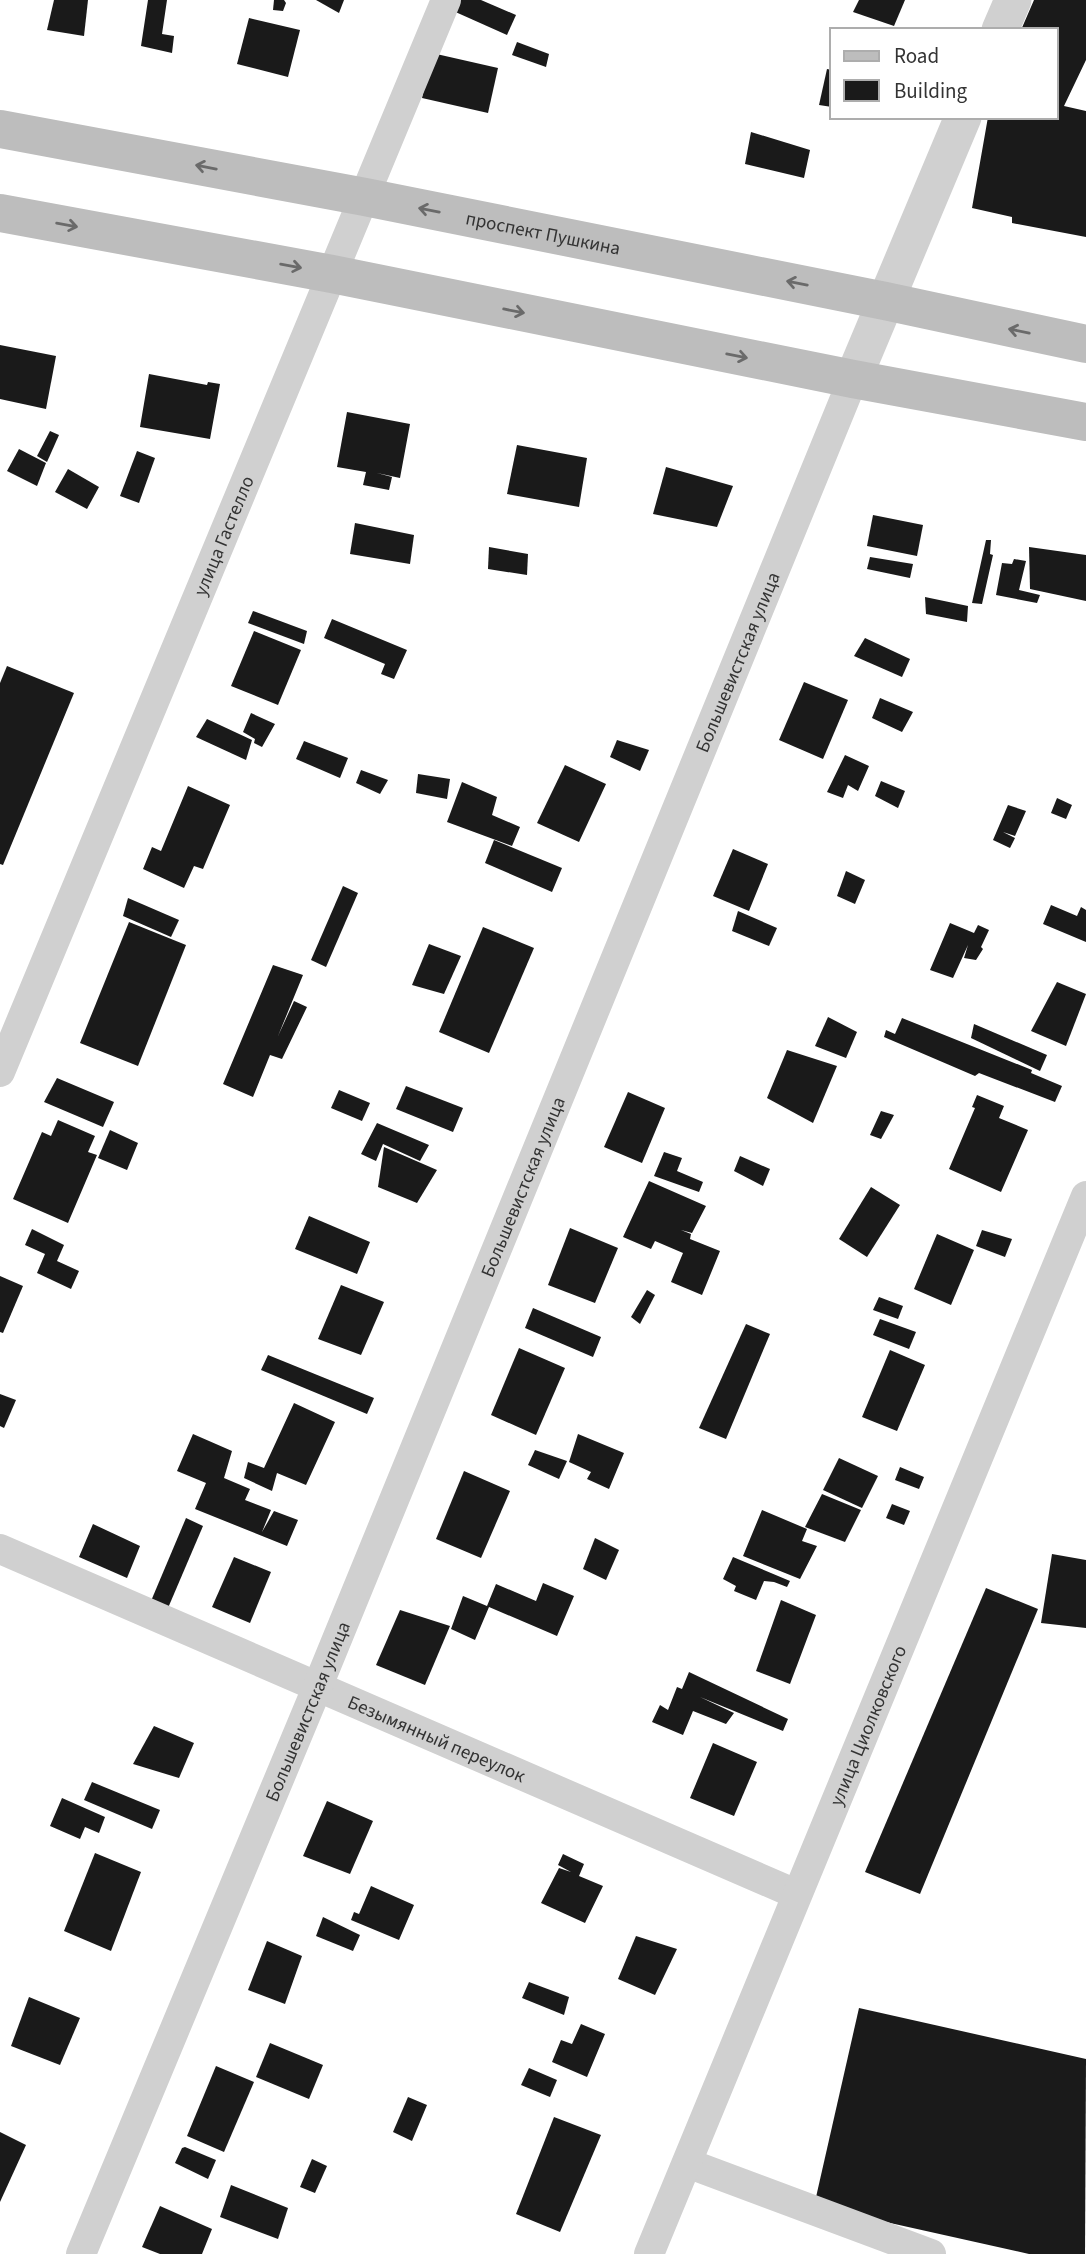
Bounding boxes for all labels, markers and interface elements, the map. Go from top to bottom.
legend [830,28,1058,119]
text: Road [894,41,939,71]
text: Building [894,76,968,106]
one-way arrow [195,160,218,173]
one-way arrow [418,202,441,216]
street label: проспект Пушкина [463,205,623,263]
one-way arrow [55,219,78,232]
one-way arrow [279,260,302,274]
one-way arrow [786,276,809,289]
one-way arrow [502,304,525,318]
one-way arrow [1008,323,1031,337]
one-way arrow [725,349,748,363]
street label: улица Гастелло [188,472,262,600]
street label: Большевистская улица [690,568,788,757]
street label: Большевистская улица [475,1093,573,1282]
street label: Большевистская улица [259,1618,358,1806]
street label: улица Циолковского [824,1641,914,1810]
street label: Безымянный переулок [343,1689,530,1790]

